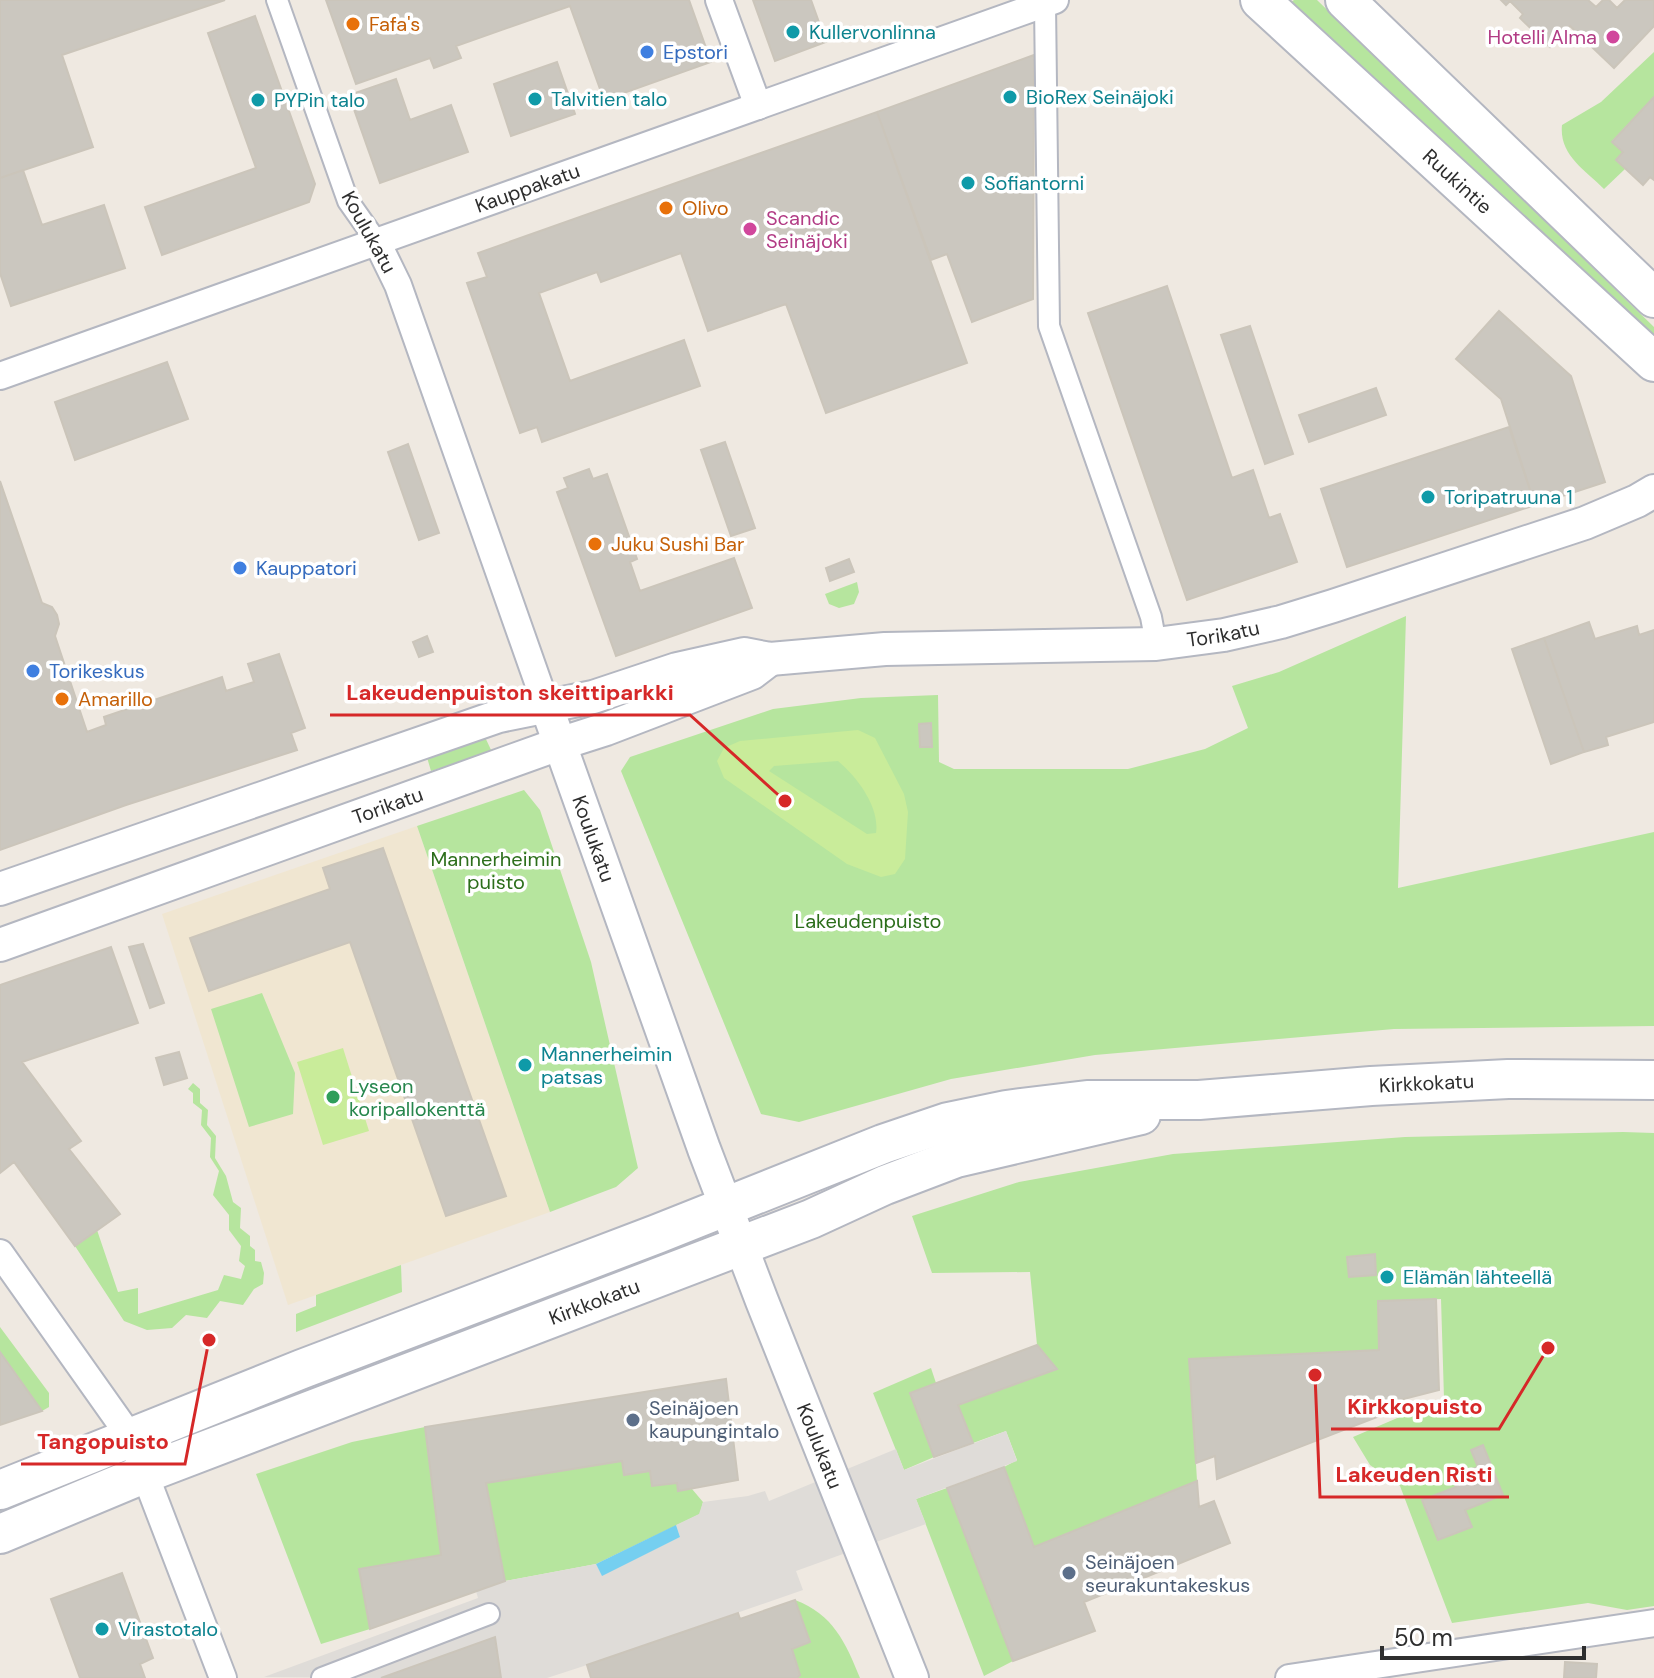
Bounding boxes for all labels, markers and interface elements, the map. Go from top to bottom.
place label: Fafa's [369,11,420,37]
marker: Fafa's [344,15,362,33]
place label: Kullervonlinna [809,19,936,45]
marker: Kullervonlinna [784,23,802,41]
place label: Hotelli Alma [1488,24,1597,50]
marker: Hotelli Alma [1604,28,1622,46]
place label: Epstori [663,39,728,65]
marker: Epstori [638,43,656,61]
place label: BioRex Seinäjoki [1026,84,1174,110]
place label: Talvitien talo [551,86,667,112]
place label: PYPin talo [274,87,365,113]
marker: BioRex Seinäjoki [1001,88,1019,106]
marker: Talvitien talo [526,90,544,108]
marker: PYPin talo [249,91,267,109]
street label: Ruukintie [1417,143,1498,220]
street label: Kauppakatu [472,157,583,219]
place label: Sofiantorni [984,170,1084,196]
marker: Sofiantorni [959,174,977,192]
street label: Koulukatu [336,186,402,278]
place label: Olivo [682,195,729,221]
marker: Olivo [657,199,675,217]
place label: Scandic Seinäjoki [766,205,848,254]
marker: Scandic Seinäjoki [741,220,759,238]
place label: Toripatruuna 1 [1444,484,1573,510]
marker: Toripatruuna 1 [1419,488,1437,506]
place label: Juku Sushi Bar [611,531,744,557]
marker: Juku Sushi Bar [586,535,604,553]
place label: Kauppatori [256,555,357,581]
marker: Kauppatori [231,559,249,577]
street label: Torikatu [1185,614,1262,653]
place label: Torikeskus [49,658,145,684]
marker: Torikeskus [24,662,42,680]
callout: Lakeudenpuiston skeittiparkki [330,669,690,715]
text: Lakeudenpuiston skeittiparkki [346,678,674,707]
place label: Amarillo [78,686,153,712]
marker: Amarillo [53,690,71,708]
street label: Torikatu [349,781,427,830]
street label: Koulukatu [566,792,621,886]
park label: Mannerheimin puisto [430,846,562,895]
park label: Lakeudenpuisto [795,908,941,934]
place label: Mannerheimin patsas [541,1041,672,1090]
marker: Mannerheimin patsas [516,1056,534,1074]
street label: Kirkkokatu [1378,1068,1475,1099]
place label: Lyseon koripallokenttä [349,1073,485,1122]
marker: Lyseon koripallokenttä [324,1088,342,1106]
place label: Elämän lähteellä [1403,1264,1552,1290]
marker: Elämän lähteellä [1378,1268,1396,1286]
street label: Kirkkokatu [545,1273,643,1331]
callout: Kirkkopuisto [1331,1383,1499,1429]
text: Kirkkopuisto [1347,1392,1483,1421]
place label: Seinäjoen kaupungintalo [649,1395,779,1444]
street label: Koulukatu [791,1399,848,1493]
marker: Seinäjoen kaupungintalo [624,1411,642,1429]
callout: Tangopuisto [21,1418,185,1464]
text: Tangopuisto [37,1427,169,1456]
callout: Lakeuden Risti [1320,1451,1509,1497]
text: Lakeuden Risti [1336,1460,1493,1489]
place label: Seinäjoen seurakuntakeskus [1085,1549,1250,1598]
marker: Seinäjoen seurakuntakeskus [1060,1564,1078,1582]
scale bar [1382,1610,1584,1660]
place label: Virastotalo [118,1616,218,1642]
marker: Virastotalo [93,1620,111,1638]
text: 50 m [1394,1622,1453,1653]

